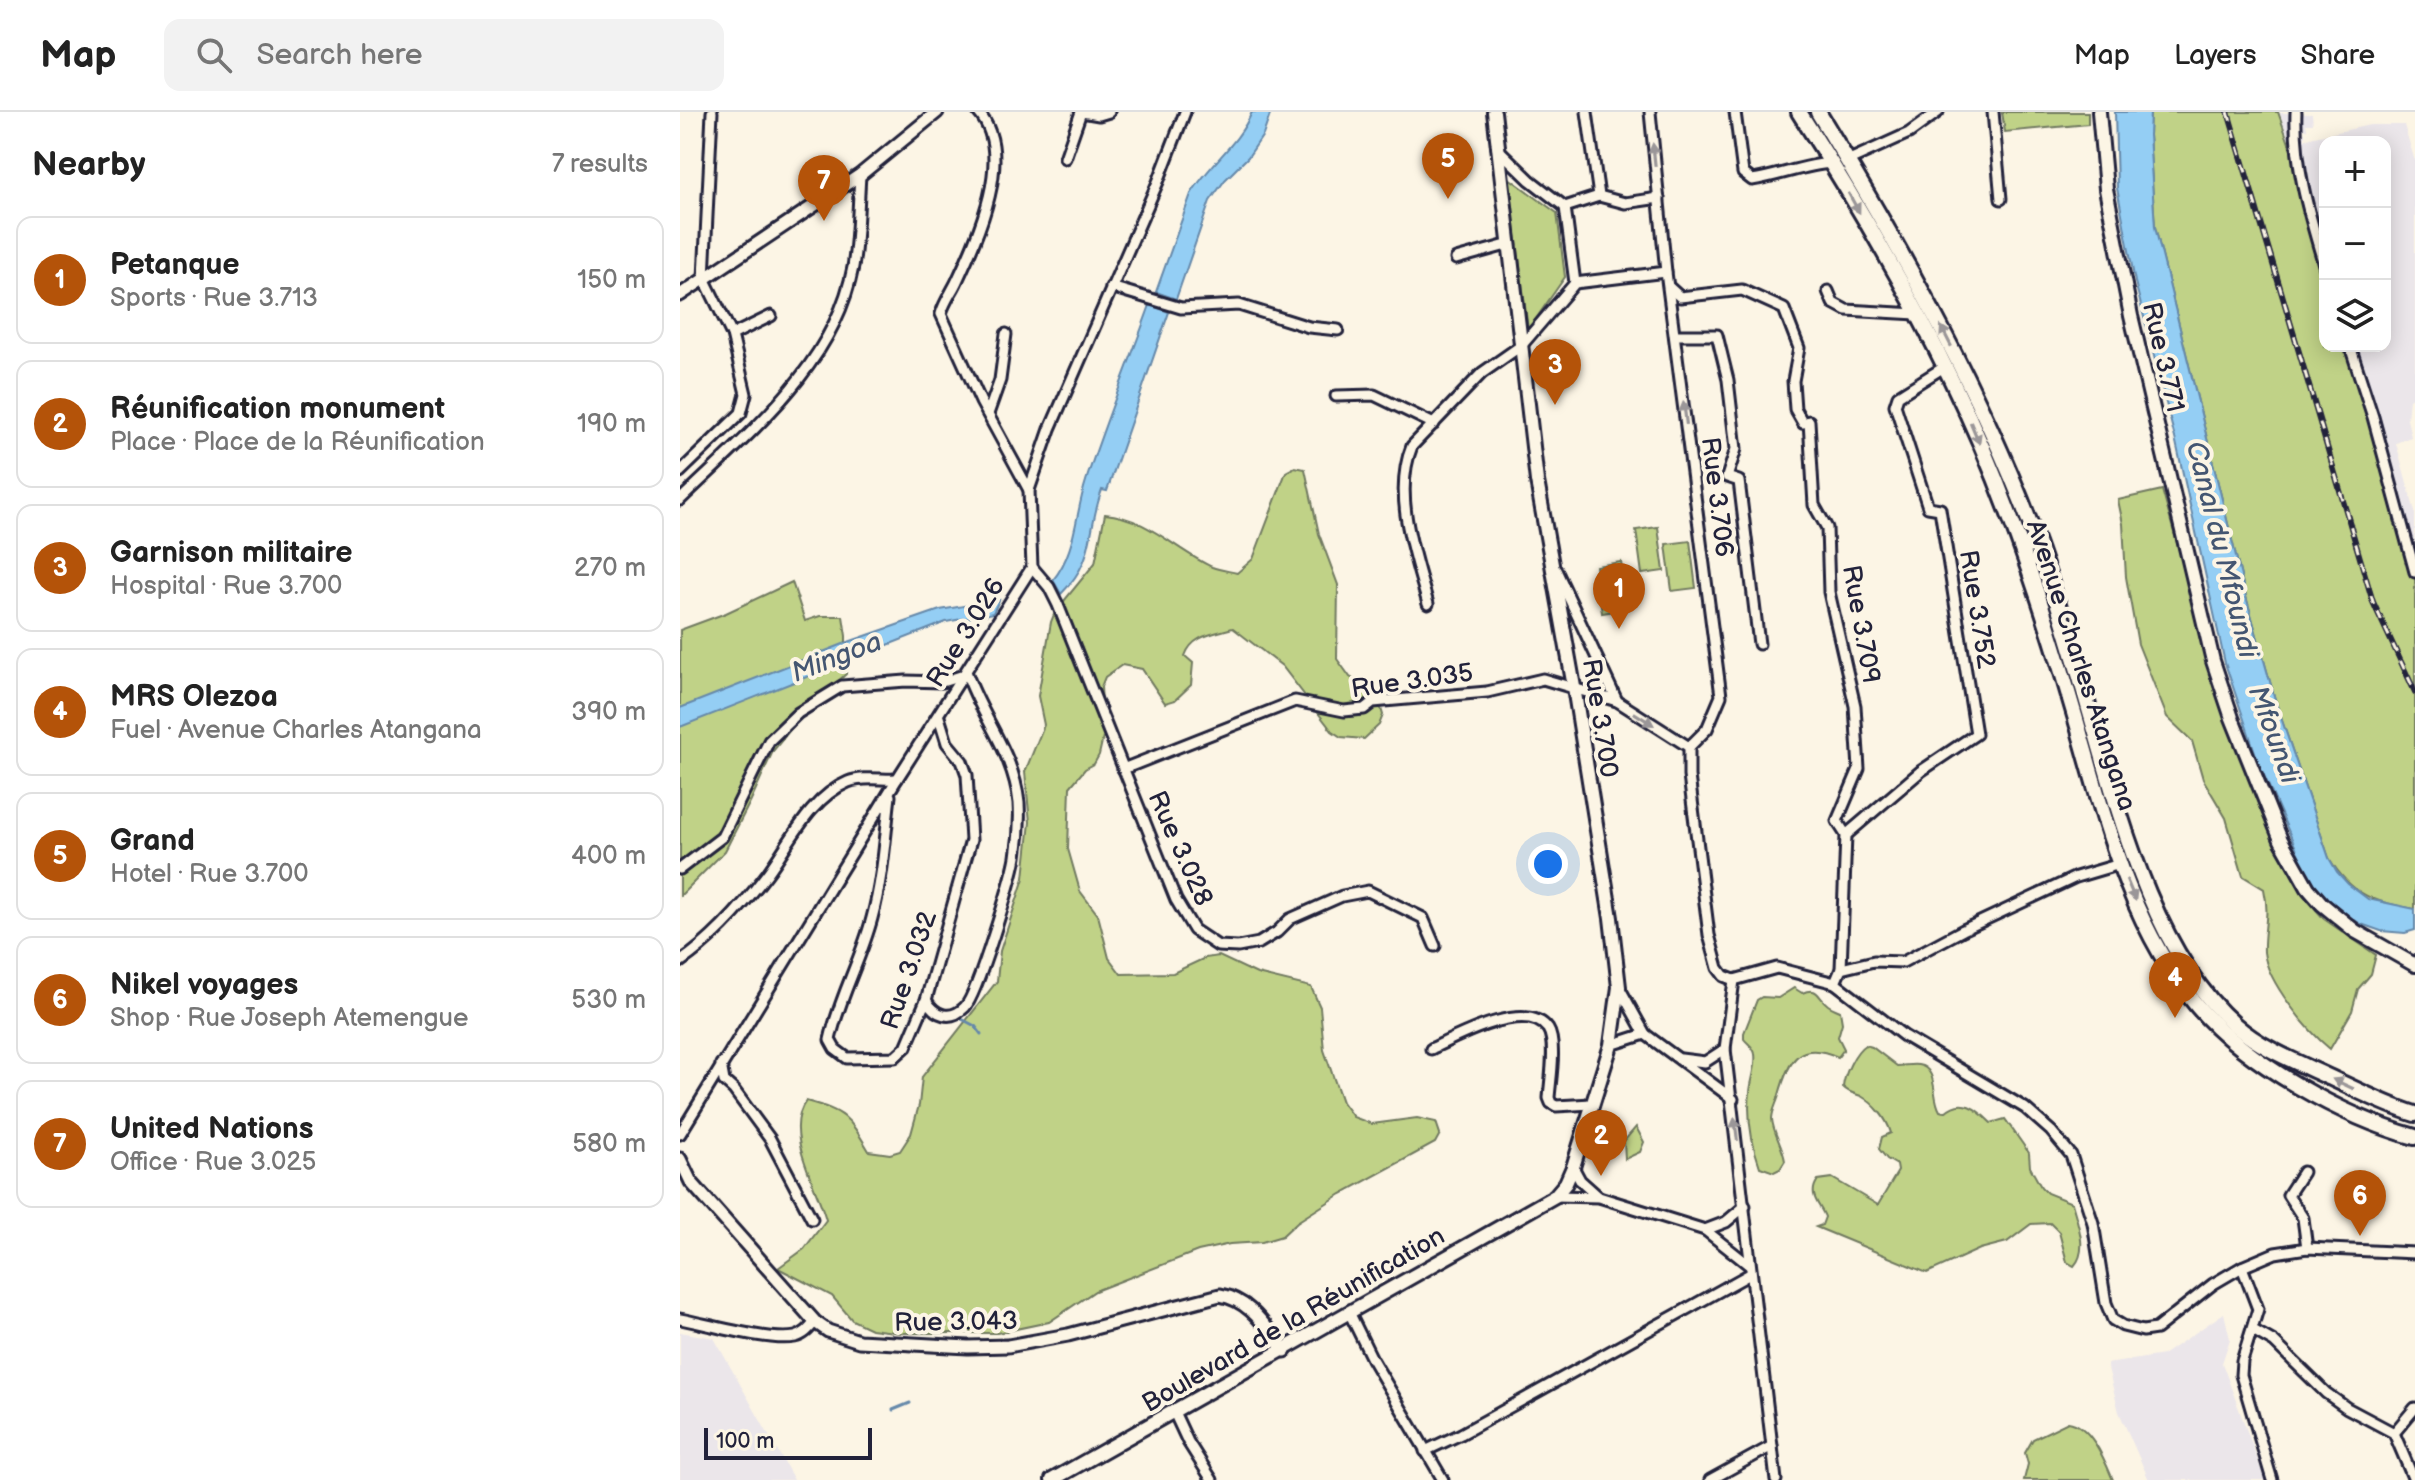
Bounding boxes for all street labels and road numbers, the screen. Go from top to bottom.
street label: Rue 3.771 [2135,299,2190,415]
street label: Rue 3.706 [1694,436,1739,559]
street label: Avenue Charles Atangana [2019,516,2142,815]
street label: Rue 3.752 [1952,548,2001,671]
street label: Rue 3.709 [1835,563,1886,686]
street label: Rue 3.026 [921,572,1012,693]
street label: Rue 3.700 [1575,657,1624,780]
street label: Rue 3.035 [1349,658,1475,705]
street label: Rue 3.028 [1141,786,1219,911]
street label: Rue 3.032 [875,907,944,1034]
street label: Boulevard de la Réunification [1137,1221,1451,1420]
street label: Rue 3.043 [894,1306,1018,1339]

